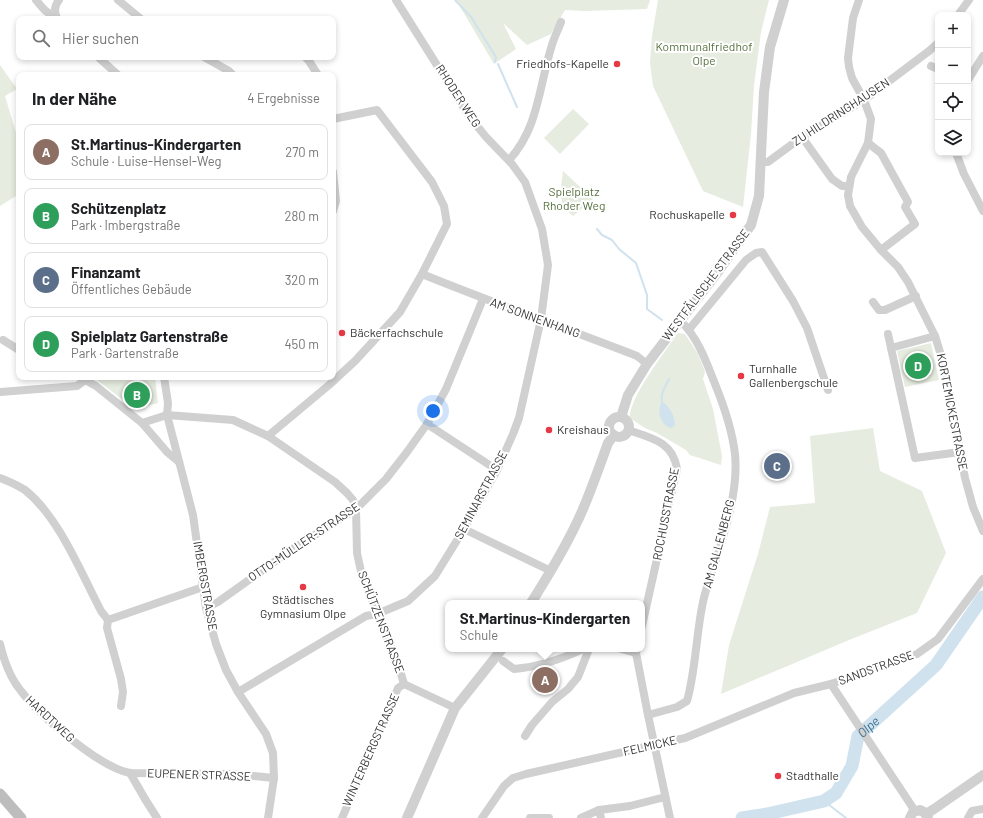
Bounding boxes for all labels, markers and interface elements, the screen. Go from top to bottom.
map controls [935,12,971,156]
button: + [935,12,971,48]
search box [16,16,336,60]
icon: search [30,27,52,49]
text: Hier suchen [62,29,139,47]
park label: Kommunalfriedhof Olpe [655,39,753,67]
button: − [935,48,971,84]
place label: Friedhofs-Kapelle [516,56,609,70]
marker: Friedhofs-Kapelle [612,59,622,69]
street label: RHODER WEG [433,61,484,129]
street label: ZU HILDRINGHAUSEN [789,74,892,148]
button: locate [935,84,971,120]
text: In der Nähe [32,88,117,108]
text: 4 Ergebnisse [247,90,320,106]
button: layers [935,120,971,156]
text: St.Martinus-Kindergarten [71,135,241,153]
text: A [42,144,50,160]
text: 270 m [285,144,319,160]
text: Schule · Luise-Hensel-Weg [71,153,222,169]
park label: Spielplatz Rhoder Weg [543,184,605,212]
text: Schützenplatz [71,199,166,217]
place label: Rochuskapelle [649,207,725,221]
text: B [42,208,50,224]
text: 280 m [285,208,319,224]
marker: Rochuskapelle [728,210,738,220]
text: Park · Imbergstraße [71,217,180,233]
street label: WESTFÄLISCHE STRASSE [659,226,752,343]
text: Finanzamt [71,263,141,281]
text: C [42,272,50,288]
text: 320 m [285,272,319,288]
text: Öffentliches Gebäude [71,281,192,297]
street label: AM SONNENHANG [488,294,582,340]
place label: Bäckerfachschule [350,325,443,339]
text: Spielplatz Gartenstraße [71,327,228,345]
marker: Bäckerfachschule [337,328,347,338]
text: D [42,336,50,352]
text: 450 m [284,336,319,352]
text: Park · Gartenstraße [71,345,179,361]
pin: D [905,351,931,381]
street label: KORTEMICKESTRASSE [935,352,971,472]
place label: Turnhalle Gallenbergschule [749,361,838,389]
marker: Turnhalle Gallenbergschule [736,371,746,381]
pin: B [124,380,150,410]
your location [423,401,443,421]
place label: Kreishaus [557,422,609,436]
marker: Kreishaus [544,425,554,435]
street label: SEMINARSTRASSE [451,448,509,541]
pin: C [764,451,790,481]
street label: ROCHUSSTRASSE [649,466,681,561]
street label: AM GALLENBERG [699,498,737,590]
street label: OTTO-MÜLLER-STRASSE [245,499,362,584]
street label: IMBERGSTRASSE [191,540,221,632]
street label: SCHÜTZENSTRASSE [356,569,408,675]
marker: Städtisches Gymnasium Olpe [298,582,308,592]
place label: Städtisches Gymnasium Olpe [260,592,346,620]
popup [445,600,645,652]
text: St.Martinus-Kindergarten [460,609,630,627]
text: Schule [460,627,498,643]
street label: SANDSTRASSE [836,647,915,687]
pin: A [532,665,558,695]
street label: WINTERBERGSTRASSE [339,691,401,808]
street label: HARDTWEG [23,692,78,744]
water label: Olpe [854,712,883,741]
street label: FELMICKE [622,732,678,758]
street label: EUPENER STRASSE [147,765,251,783]
place label: Stadthalle [786,768,839,782]
marker: Stadthalle [773,771,783,781]

